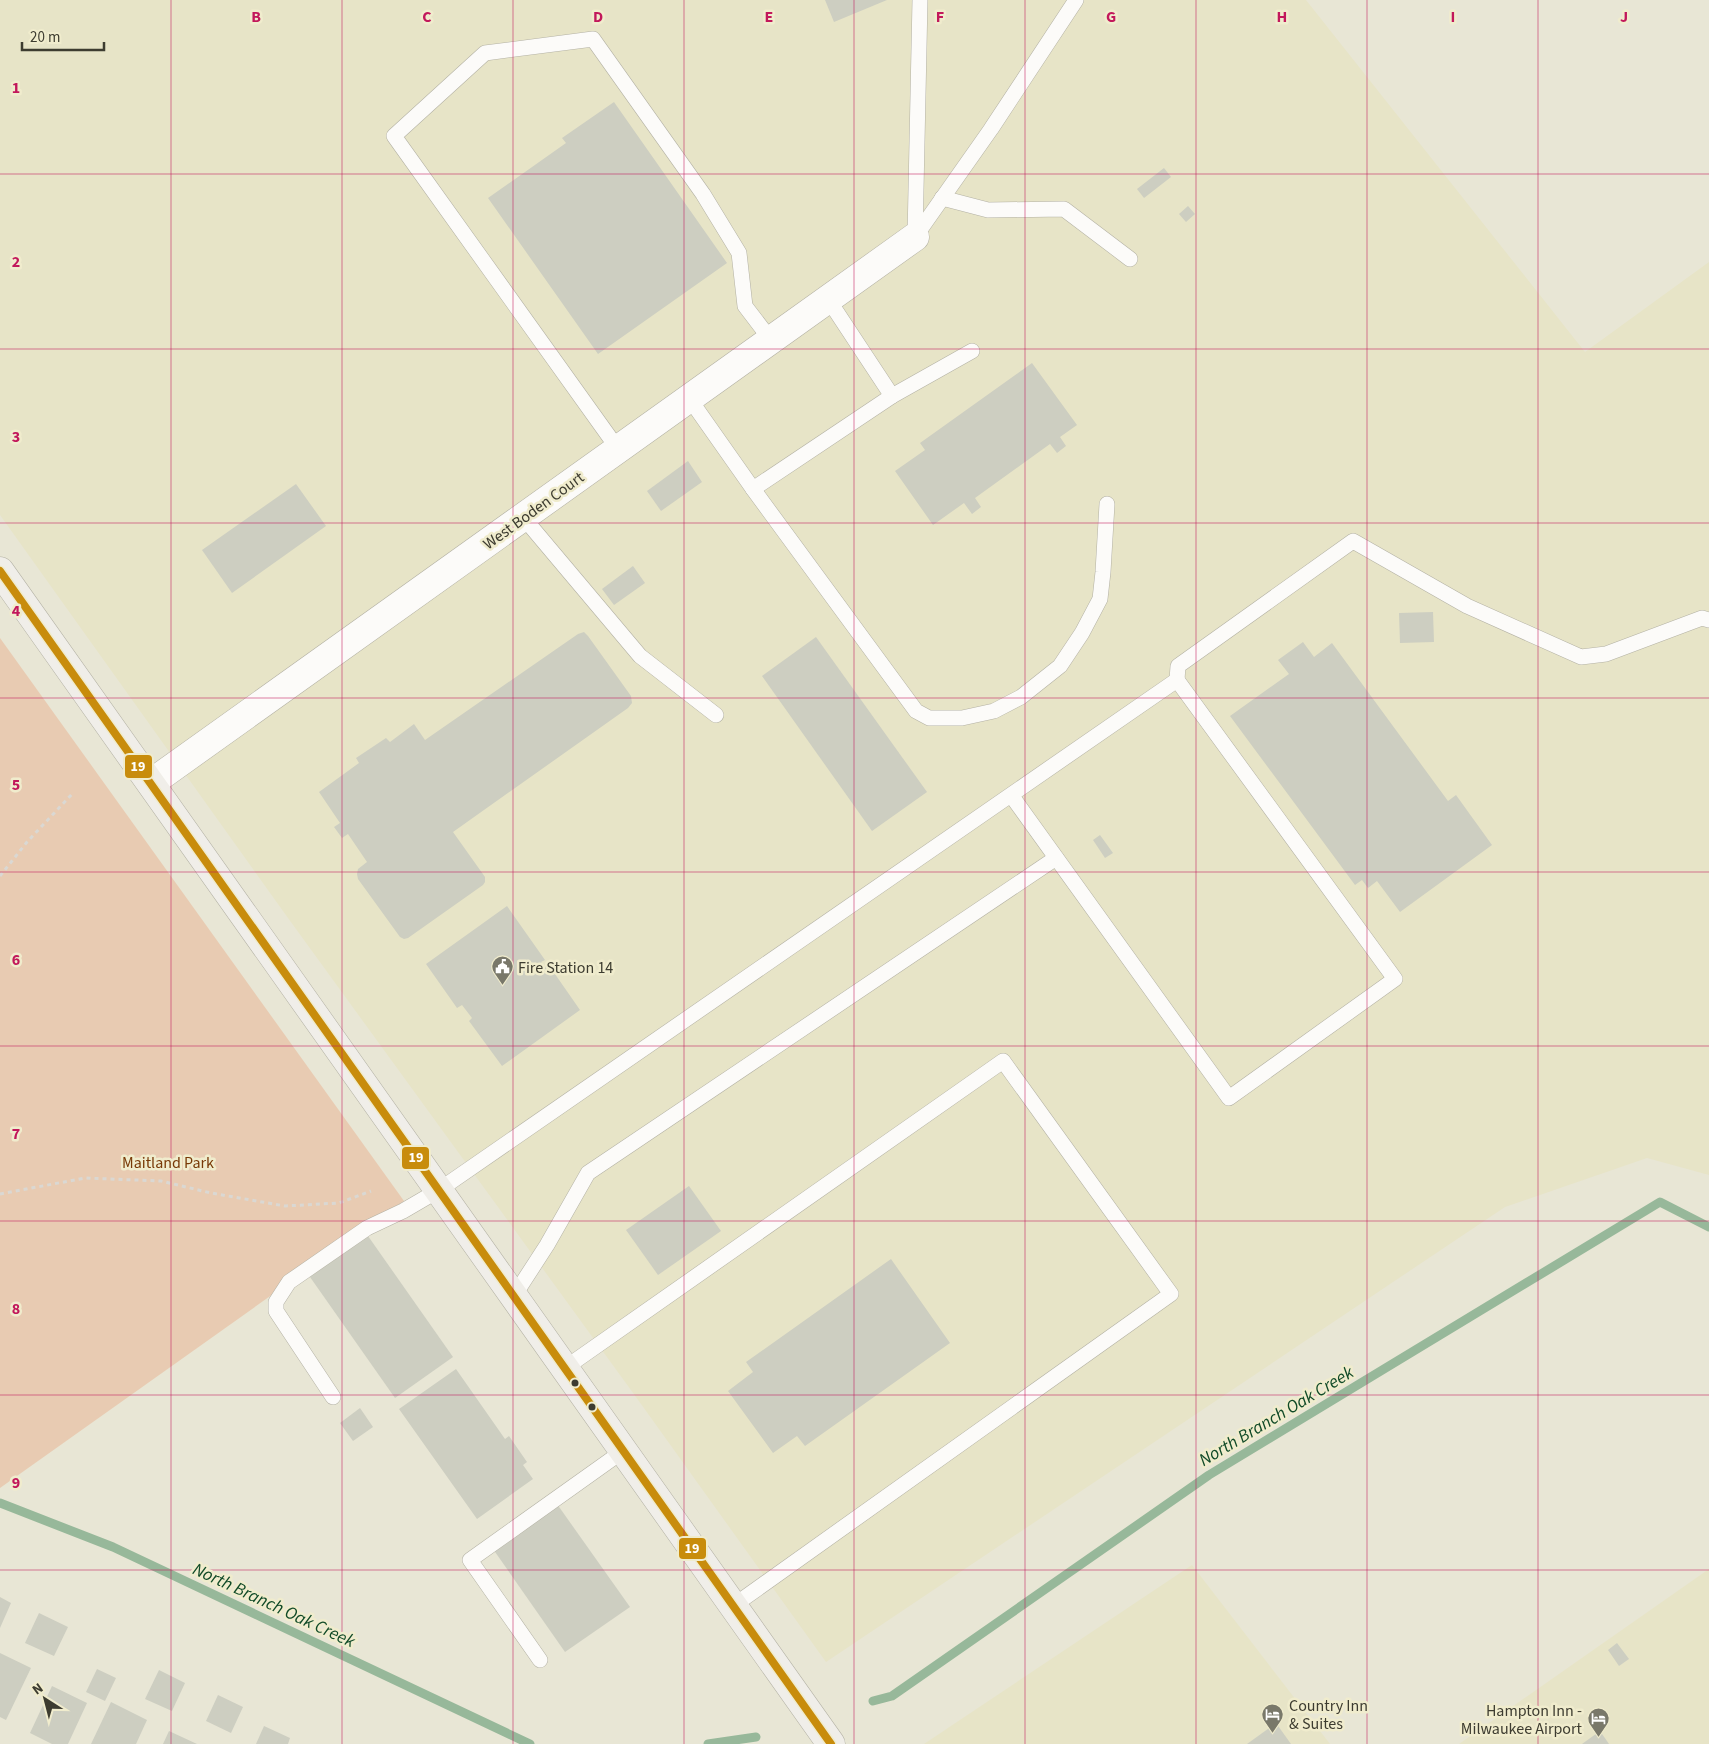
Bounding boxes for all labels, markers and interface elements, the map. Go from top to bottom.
text: B [251,6,261,28]
text: C [422,6,432,28]
text: D [593,6,603,28]
text: E [765,6,773,28]
text: F [936,6,944,28]
text: G [1106,6,1116,28]
text: H [1277,6,1287,28]
text: I [1451,6,1455,28]
text: J [1620,6,1628,28]
scale bar [22,20,105,52]
text: 20 m [30,27,60,48]
text: 1 [12,77,20,99]
text: 2 [12,251,20,273]
text: 3 [12,426,20,448]
street label: West Boden Court [479,466,589,555]
text: 4 [12,600,21,622]
line badge: 19 [124,754,153,779]
text: 19 [131,757,145,777]
text: 5 [12,774,20,796]
text: 6 [12,949,20,971]
public building icon: Fire Station 14 [490,955,514,986]
place label: Fire Station 14 [518,957,613,979]
text: 7 [12,1123,20,1145]
line badge: 19 [401,1146,430,1170]
text: 19 [409,1148,423,1168]
park label: Maitland Park [122,1152,214,1174]
text: 8 [12,1298,20,1320]
water label: North Branch Oak Creek [1194,1360,1359,1473]
unlabelled marker [570,1378,580,1388]
unlabelled marker [587,1402,597,1412]
text: 9 [12,1472,20,1494]
line badge: 19 [678,1537,707,1560]
text: 19 [685,1539,699,1559]
water label: North Branch Oak Creek [189,1557,359,1654]
north arrow [20,1674,70,1724]
text: N [28,1678,48,1700]
place label: Country Inn & Suites [1289,1695,1368,1735]
place label: Hampton Inn - Milwaukee Airport [1461,1700,1583,1740]
hotel icon: Country Inn & Suites [1261,1702,1285,1733]
hotel icon: Hampton Inn - Milwaukee Airport [1586,1707,1610,1738]

